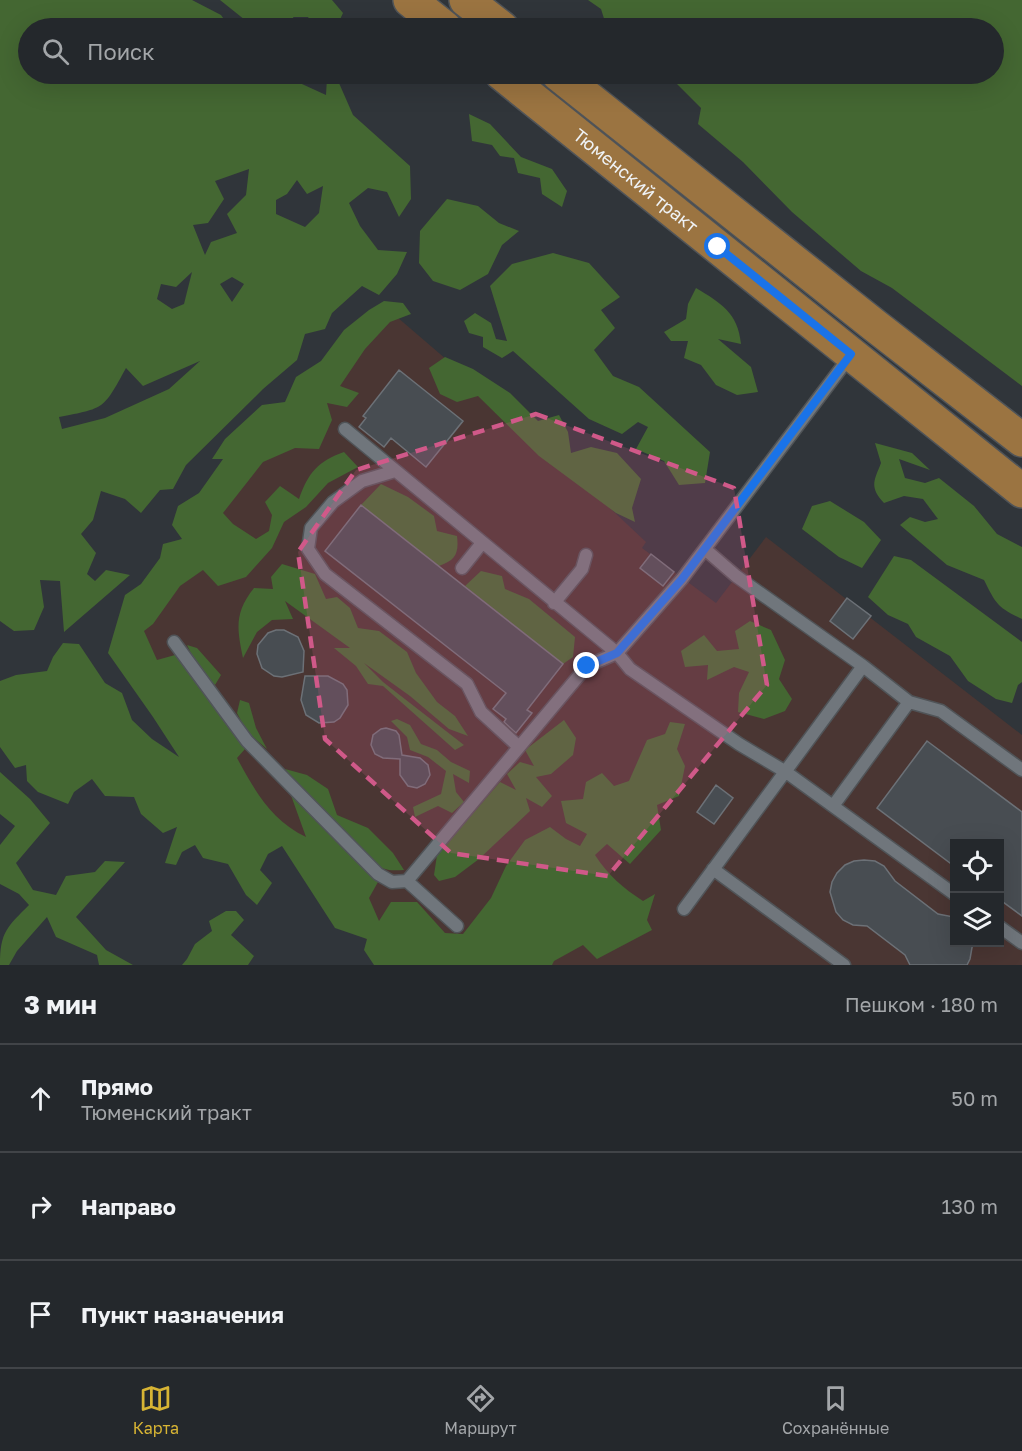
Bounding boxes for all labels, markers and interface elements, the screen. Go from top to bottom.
search box [18,18,1004,84]
icon: search [39,35,72,68]
text: Поиск [87,38,155,65]
street label: Тюменский тракт [569,124,703,237]
route start [704,233,730,259]
route end [573,652,599,678]
map controls [950,839,1004,947]
button: locate [950,839,1004,893]
button: layers [950,893,1004,947]
text: 3 мин [24,989,97,1020]
text: Пешком · 180 m [845,992,998,1016]
text: Прямо [81,1073,153,1100]
icon: ahead [24,1082,57,1115]
text: 50 m [951,1086,998,1110]
text: Тюменский тракт [81,1100,252,1124]
icon: right [24,1190,57,1223]
text: Направо [81,1193,176,1220]
text: 130 m [942,1194,998,1218]
icon: arrive [24,1298,57,1331]
text: Пункт назначения [81,1301,284,1328]
tab: Карта [133,1382,179,1438]
tab: Маршрут [444,1382,517,1438]
tab: Сохранённые [782,1382,889,1438]

